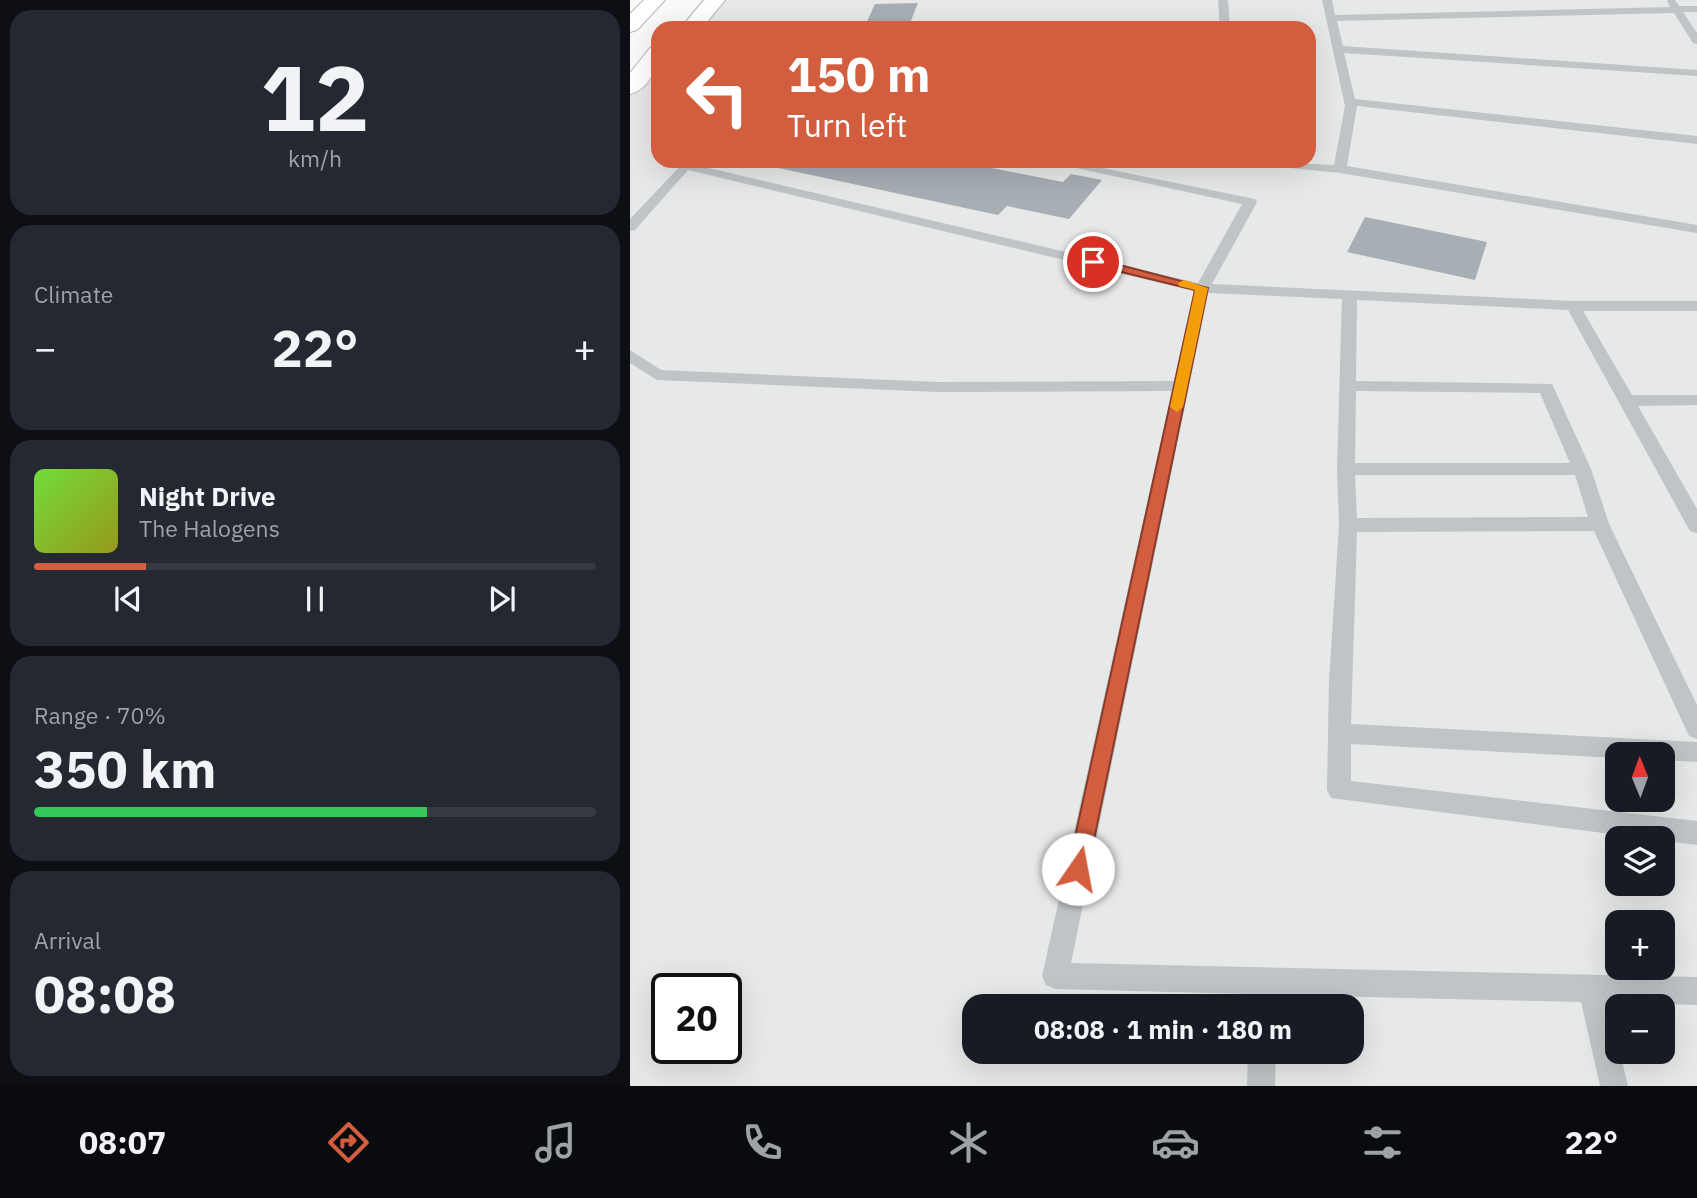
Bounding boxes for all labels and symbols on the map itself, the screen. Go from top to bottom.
pin [1063,232,1123,292]
north arrow [1605,742,1675,812]
position arrow [1041,832,1115,906]
speed limit sign: 20 [651,973,742,1064]

